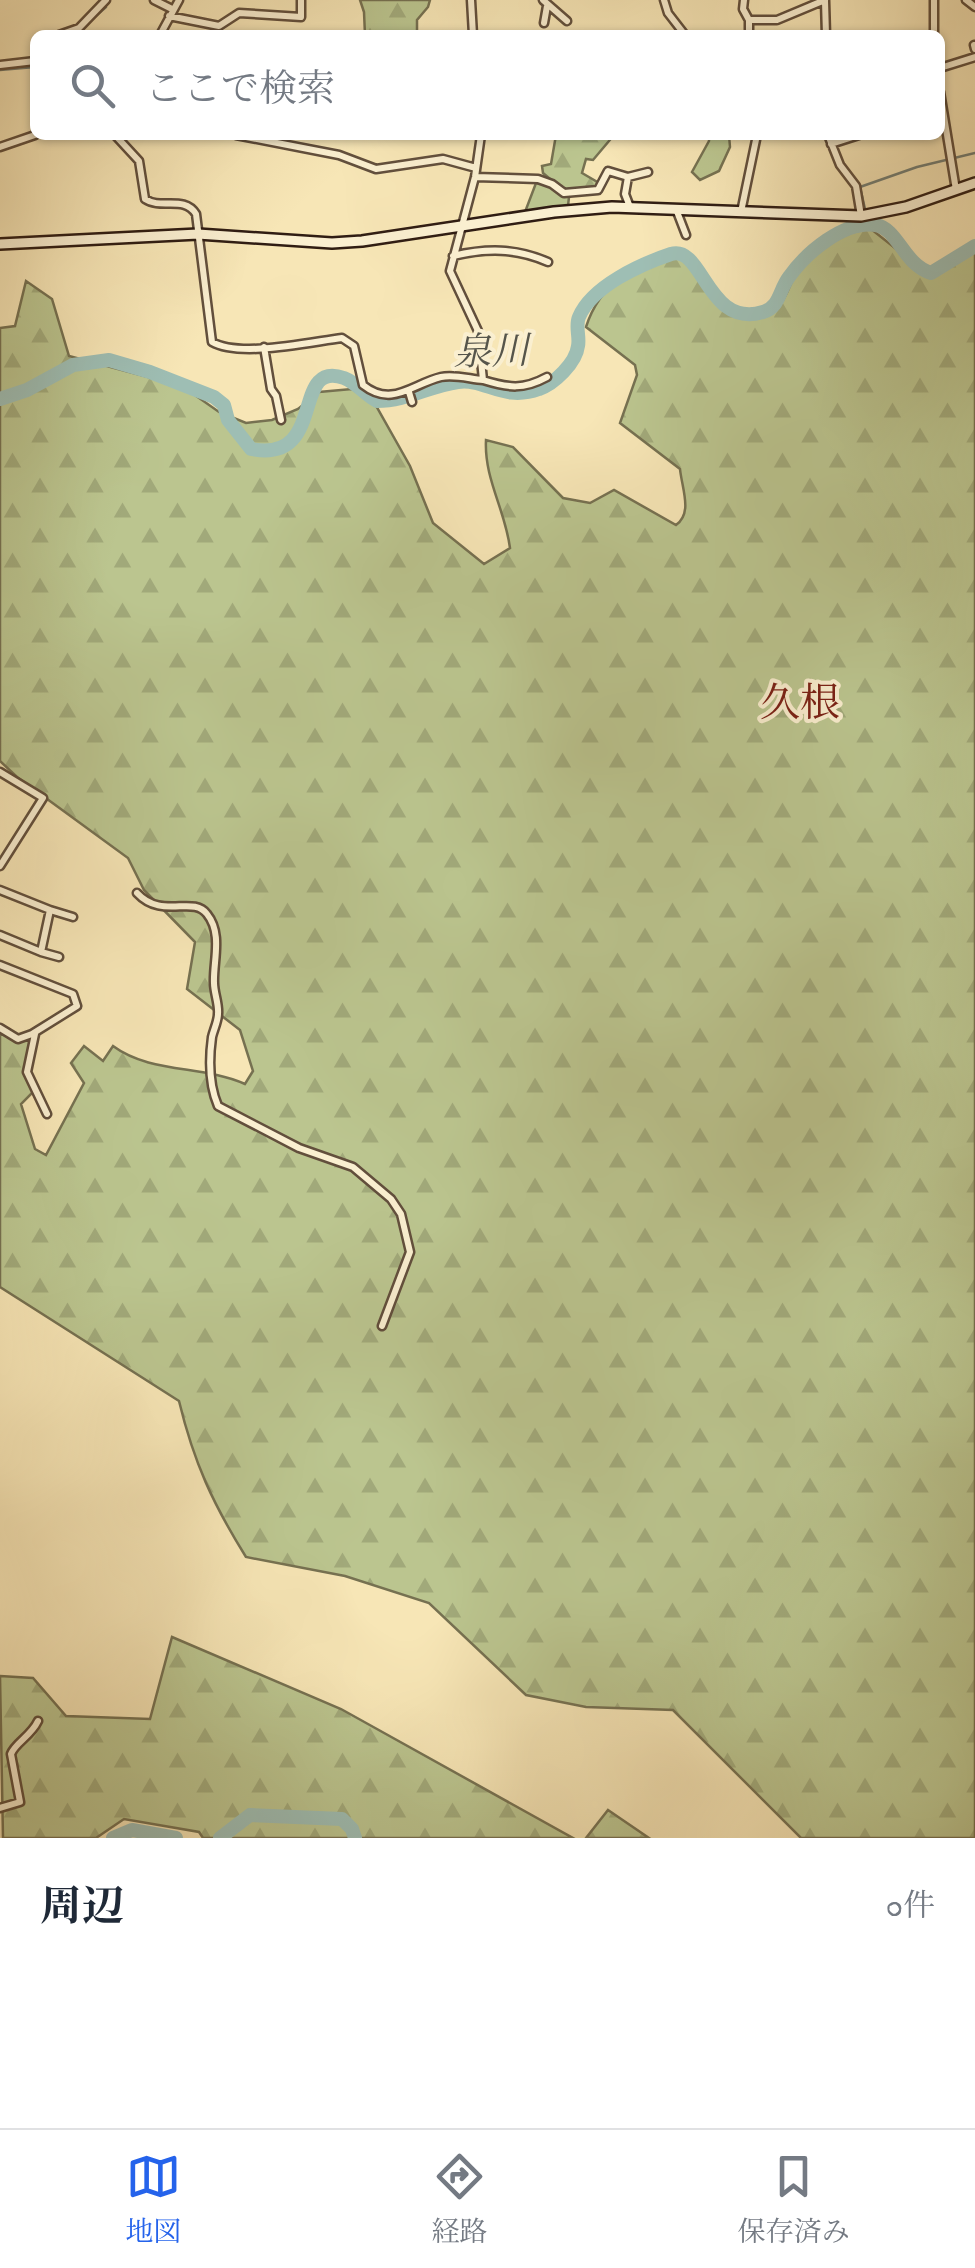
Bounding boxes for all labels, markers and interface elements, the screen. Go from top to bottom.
search box [30,30,945,140]
icon: search [65,58,120,113]
text: ここで検索 [145,66,335,114]
water label: 泉川 [452,328,534,378]
district label: 久根 [760,680,840,730]
text: 周辺 [40,1882,124,1934]
text: 0件 [886,1887,935,1927]
tab: 地図 [125,2149,181,2250]
tab: 経路 [431,2149,488,2250]
tab: 保存済み [738,2149,850,2250]

